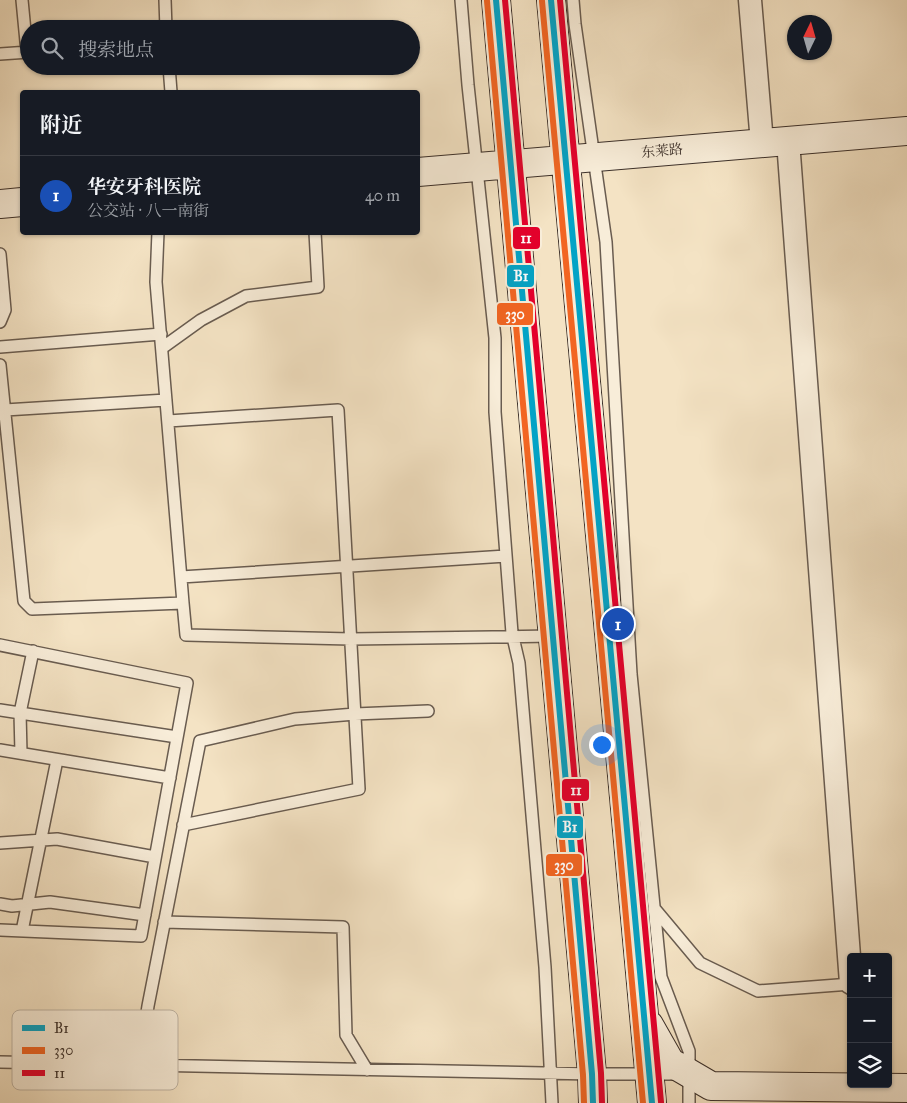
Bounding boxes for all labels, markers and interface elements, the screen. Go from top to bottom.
north arrow [787,15,832,60]
search box [20,20,420,75]
icon: search [38,34,66,62]
text: 搜索地点 [78,38,154,61]
text: 附近 [40,112,82,138]
street label: 东莱路 [640,141,684,161]
text: 华安牙科医院 [87,175,201,198]
text: 1 [53,186,59,205]
text: 40 m [365,186,400,205]
text: 公交站 · 八一南街 [87,201,209,220]
line badge: 11 [512,226,541,250]
text: 11 [520,230,532,247]
line badge: B1 [506,264,535,288]
text: B1 [514,268,529,285]
line badge: 330 [496,302,534,326]
text: 330 [505,306,525,324]
pin: 1 [602,605,634,643]
your location [589,732,615,758]
line badge: 11 [561,778,590,802]
text: 11 [570,782,582,799]
line badge: B1 [556,815,584,839]
text: B1 [563,819,578,836]
line badge: 330 [545,853,583,877]
text: 330 [554,857,574,875]
map controls [847,953,892,1088]
button: + [847,953,892,998]
button: − [847,998,892,1043]
legend [12,1010,178,1090]
text: B1 [54,1020,69,1037]
text: 330 [54,1042,73,1059]
button: layers [847,1043,892,1088]
text: 11 [54,1065,66,1082]

